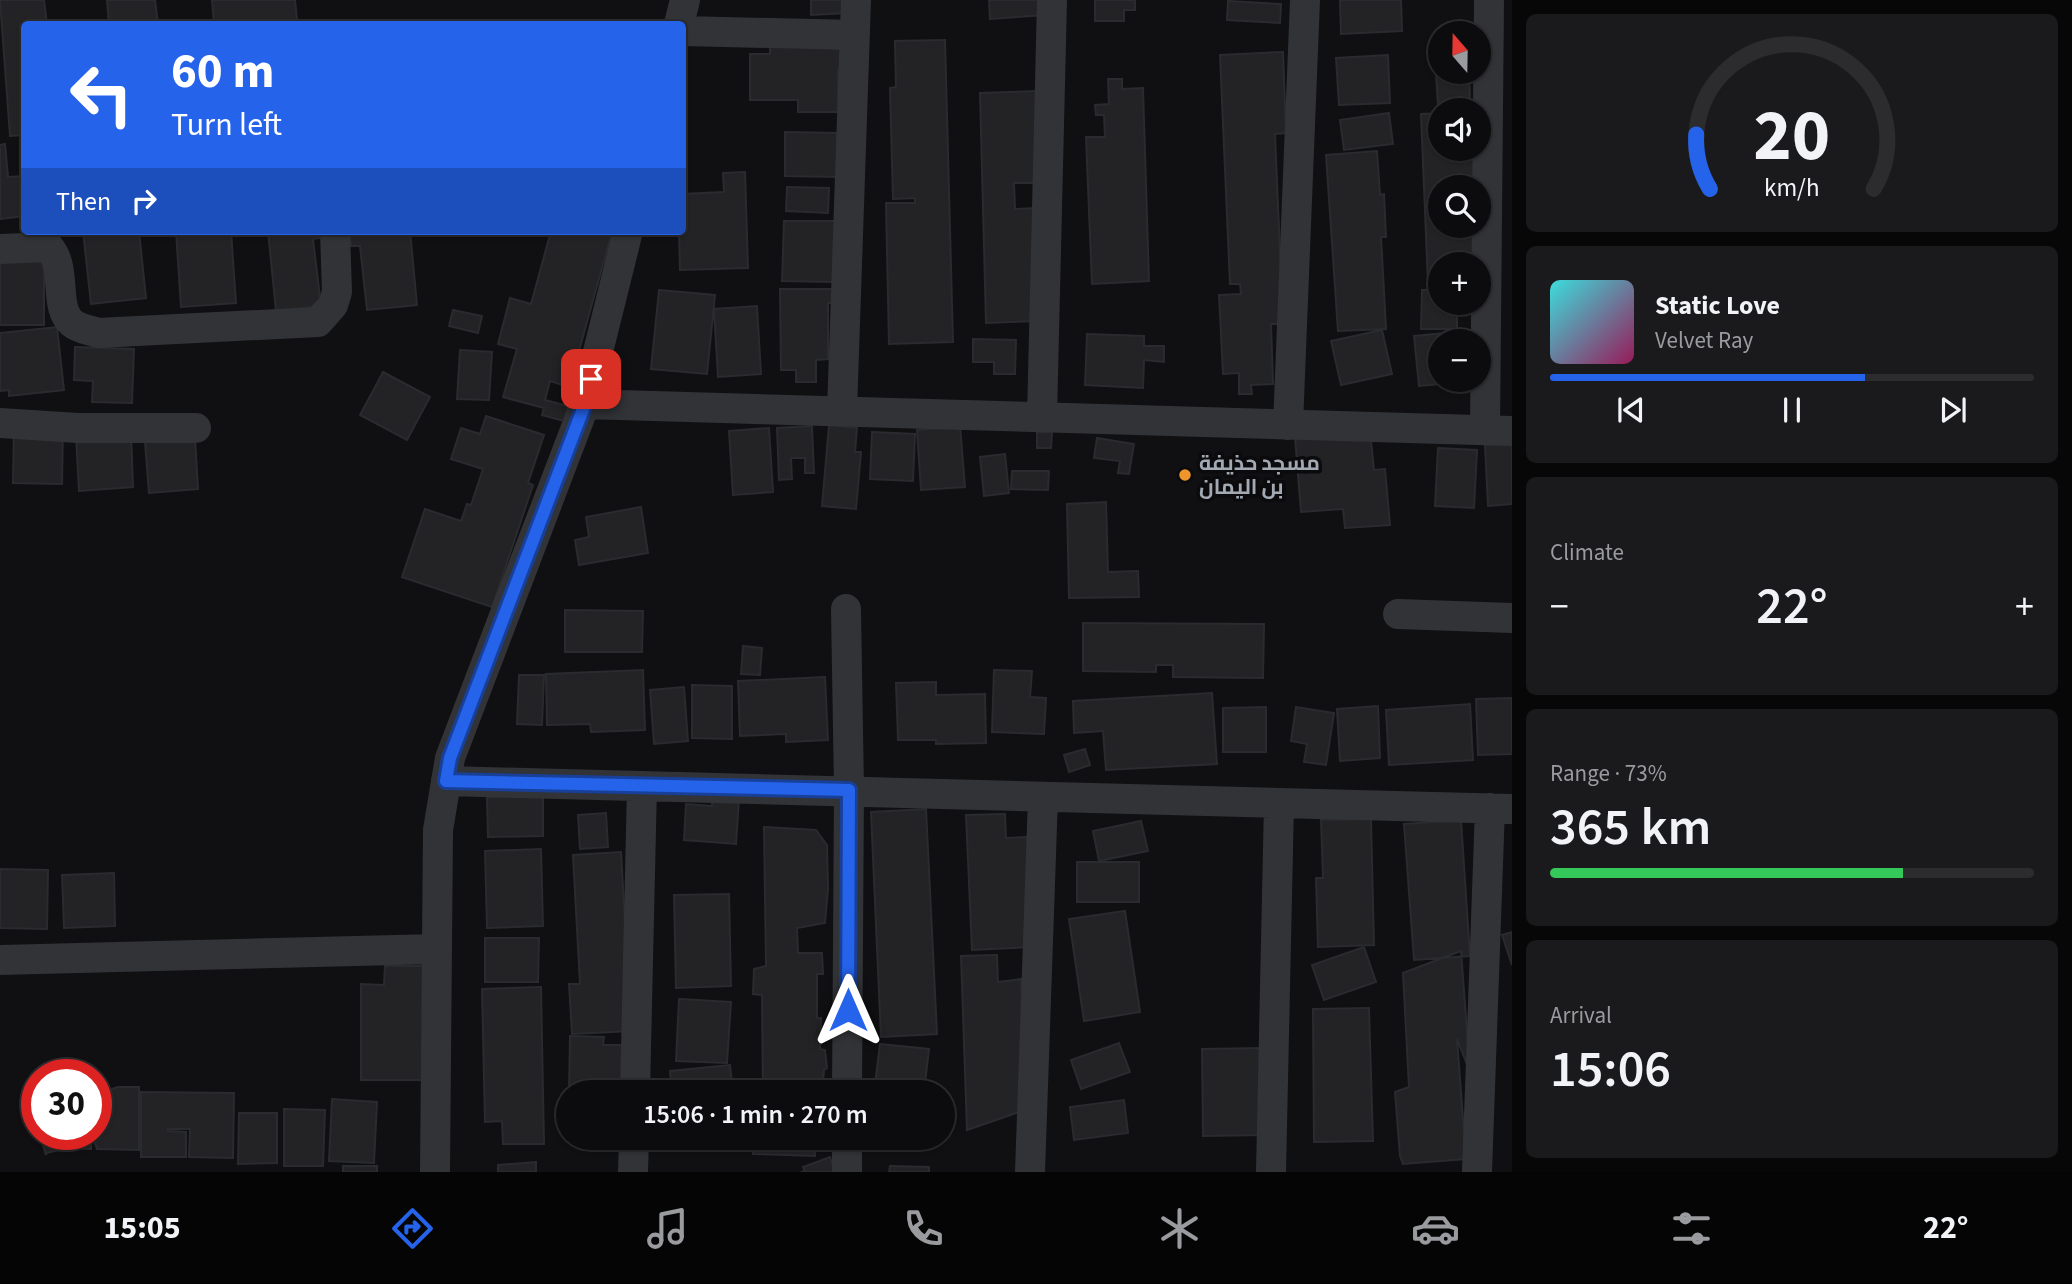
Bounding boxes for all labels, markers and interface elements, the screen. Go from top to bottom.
north arrow [1428,21,1491,84]
map controls [1428,21,1491,392]
text: 60 m [171,37,275,107]
icon: left [56,49,147,140]
text: 20 [1754,84,1830,188]
button: sound [1428,98,1491,161]
text: Turn left [171,102,282,148]
text: km/h [1764,170,1820,206]
button: search [1428,175,1491,238]
icon: right [125,182,163,220]
text: Then [56,183,111,220]
button: + [1428,252,1491,315]
text: Static Love [1655,287,1780,324]
text: Velvet Ray [1655,324,1753,357]
button: − [1428,329,1491,392]
pin [561,349,621,409]
icon: arrive [572,360,610,398]
icon: previous [1612,391,1650,429]
icon: pause [1773,391,1811,429]
icon: next [1934,391,1972,429]
place label: مسجد حذيفة بن اليمان [1199,448,1320,502]
marker: مسجد حذيفة بن اليمان [1177,467,1193,483]
text: Climate [1550,536,1624,569]
text: 22° [1756,570,1828,644]
text: − [1550,580,1569,634]
text: + [2015,580,2034,634]
text: Range · 73% [1550,757,1667,790]
text: 365 km [1550,791,1711,865]
position arrow [811,973,885,1047]
text: Arrival [1550,999,1612,1032]
text: 15:06 [1550,1033,1671,1107]
speed limit sign: 30 [21,1059,112,1150]
text: 15:06 · 1 min · 270 m [643,1096,868,1133]
icon: directions [388,1204,437,1253]
icon: music [643,1204,692,1253]
icon: phone [899,1204,948,1253]
icon: climate [1155,1204,1204,1253]
icon: car [1411,1204,1460,1253]
icon: filters [1667,1204,1716,1253]
text: 15:05 [103,1205,181,1251]
text: 22° [1923,1205,1968,1251]

